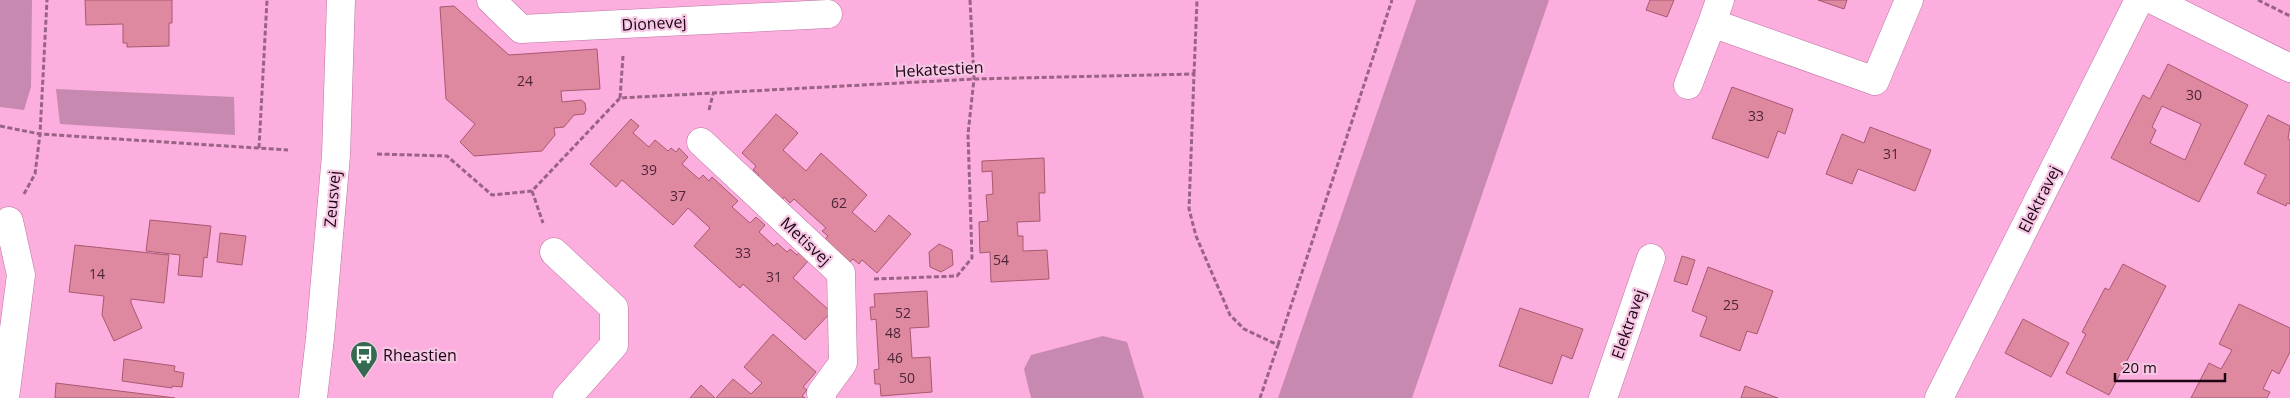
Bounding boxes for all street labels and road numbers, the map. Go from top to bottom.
street label: Dionevej [621,10,687,36]
street label: Hekatestien [894,56,984,82]
street label: Elektravej [2013,162,2065,236]
street label: Zeusvej [319,170,345,228]
street label: Metisvej [776,212,836,270]
street label: Elektravej [1606,286,1650,362]

